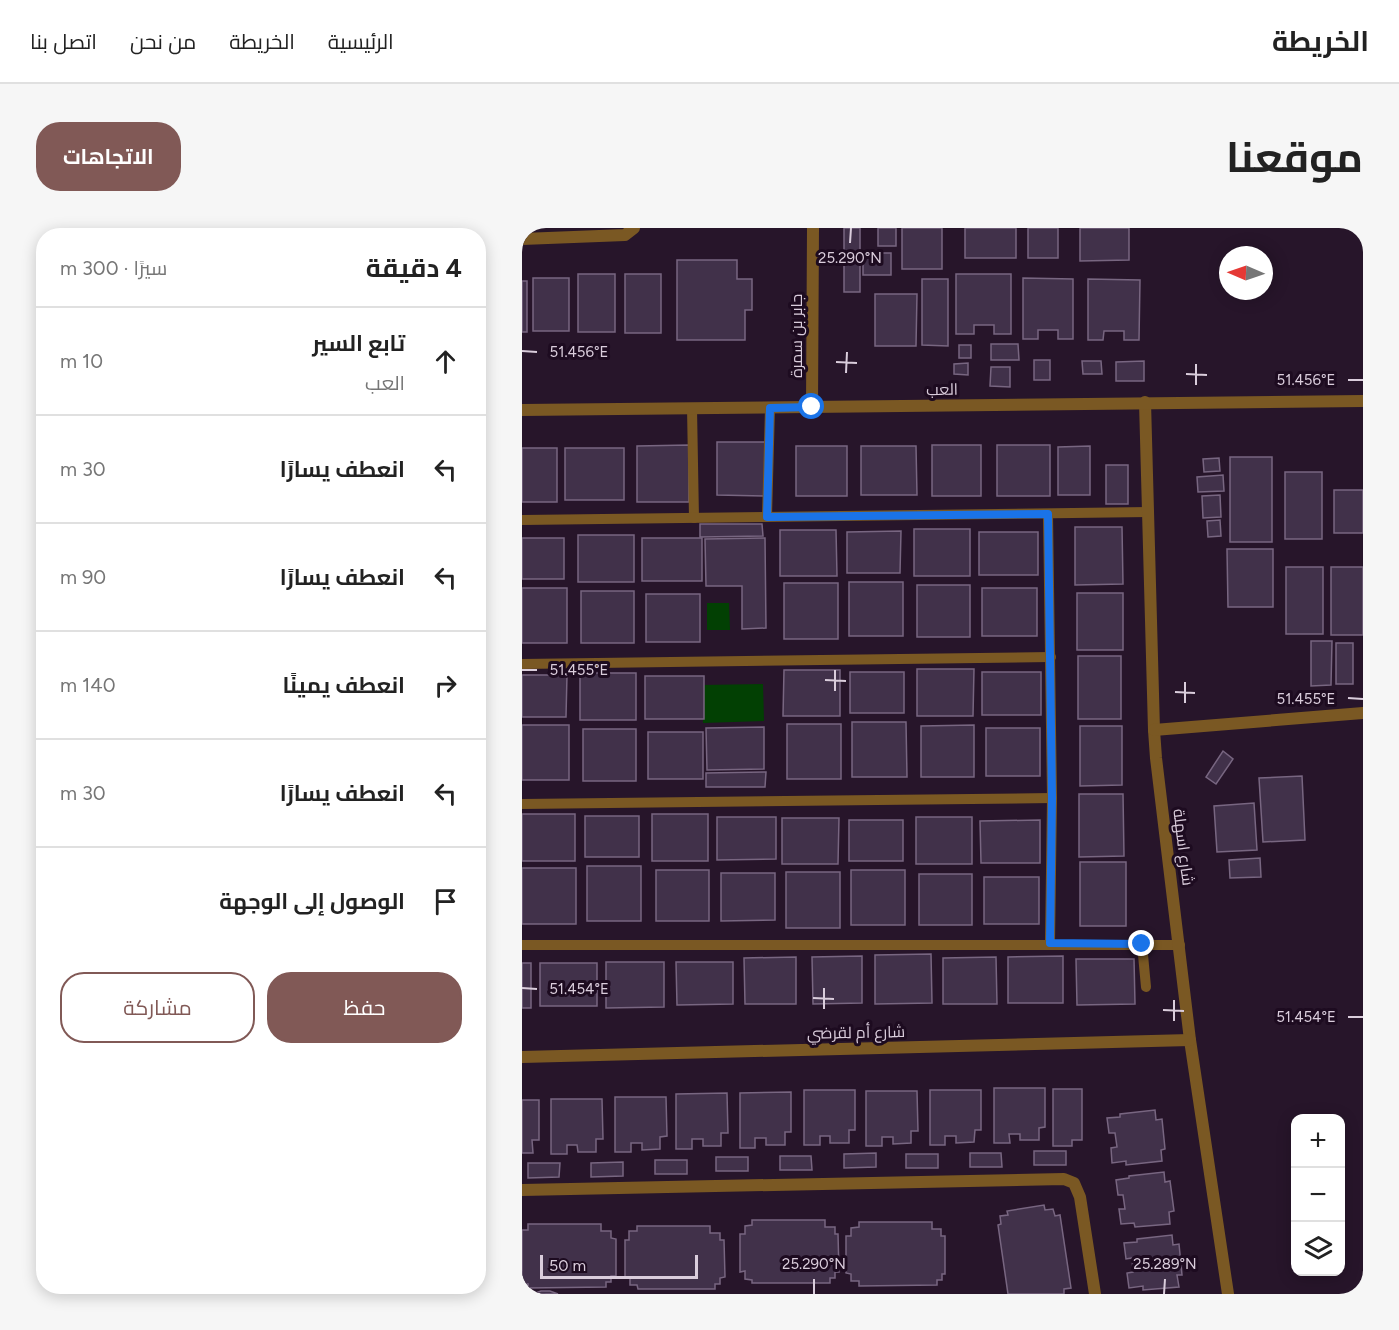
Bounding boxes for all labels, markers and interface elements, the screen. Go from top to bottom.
text: الخريطة [1272,24,1369,58]
text: اتصل بنا [30,29,97,54]
text: من نحن [130,29,196,54]
text: الخريطة [229,29,295,54]
text: الرئيسية [328,29,394,54]
button: الاتجاهات [36,122,181,191]
text: موقعنا [1226,132,1363,183]
north arrow [1219,246,1273,300]
text: 25.290°N [818,249,882,267]
text: 4 دقيقة [366,252,462,284]
text: سيرًا · 300 m [60,256,167,280]
street label: جابر بن سمرة [787,294,807,378]
text: تابع السير [312,330,405,357]
text: 51.456°E [550,343,608,361]
icon: ahead [429,345,462,378]
text: 10 m [60,349,103,373]
text: العب [365,371,405,395]
text: 51.456°E [1277,371,1335,389]
street label: العب [926,380,958,399]
route start [798,393,824,419]
icon: left [429,453,462,486]
text: انعطف يسارًا [280,456,405,483]
text: 30 m [60,457,106,481]
icon: left [429,561,462,594]
text: انعطف يسارًا [280,564,405,591]
text: 90 m [60,565,106,589]
text: 51.455°E [550,661,608,679]
icon: right [429,669,462,702]
text: انعطف يمينًا [282,672,405,699]
text: 140 m [60,673,115,697]
text: 51.455°E [1277,690,1335,708]
icon: left [429,777,462,810]
text: انعطف يسارًا [280,780,405,807]
text: 30 m [60,781,106,805]
street label: شارع اسهلة [1167,808,1198,887]
icon: arrive [429,885,462,918]
text: الوصول إلى الوجهة [219,888,405,915]
route end [1128,930,1154,956]
button: مشاركة [60,972,255,1043]
button: حفظ [267,972,462,1043]
text: 51.454°E [549,980,609,998]
text: 51.454°E [1276,1008,1336,1026]
street label: شارع أم لقرضي [807,1022,905,1046]
map controls [1291,1114,1345,1276]
button: + [1291,1114,1345,1168]
button: − [1291,1168,1345,1222]
button: layers [1291,1222,1345,1276]
scale bar [540,1252,698,1280]
text: 25.290°N [782,1255,846,1273]
text: 25.289°N [1133,1255,1197,1273]
text: 50 m [549,1256,586,1275]

